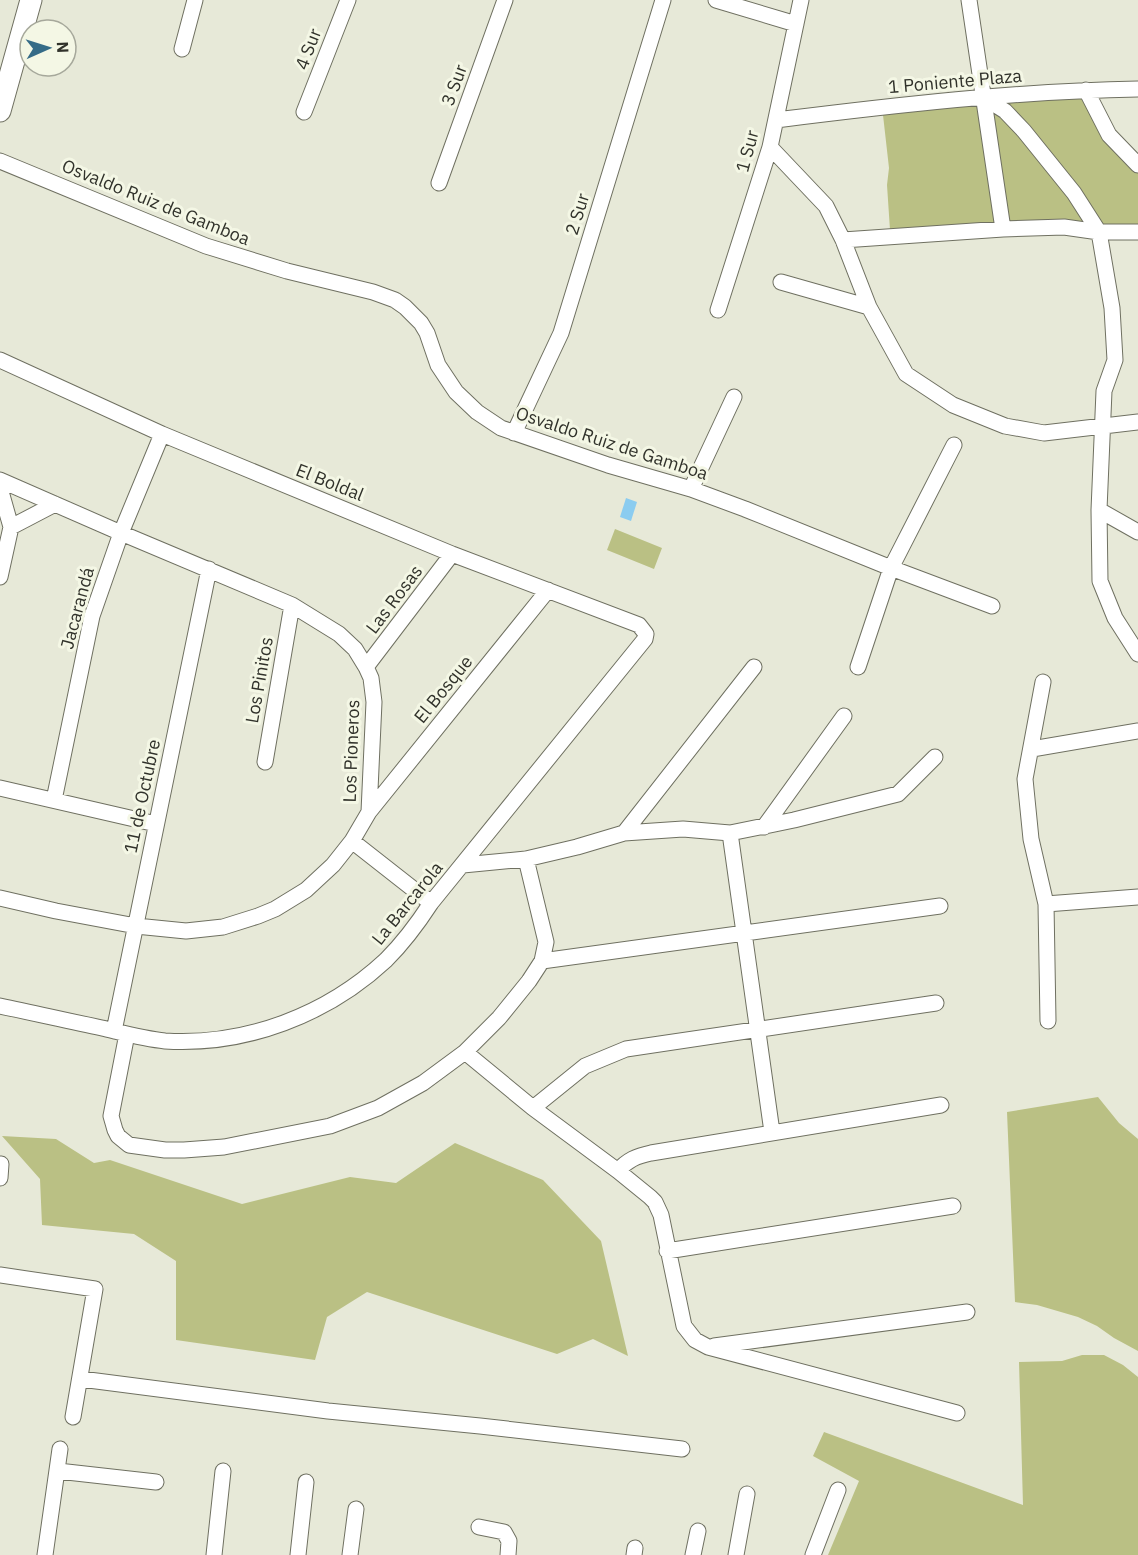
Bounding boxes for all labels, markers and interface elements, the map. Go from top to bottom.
north arrow [18,18,78,78]
street label: 4 Sur [290,25,326,73]
text: N [53,41,73,54]
street label: 3 Sur [436,61,472,109]
street label: 1 Poniente Plaza [887,64,1023,98]
street label: 1 Sur [730,127,764,174]
street label: Osvaldo Ruiz de Gamboa [59,154,254,250]
street label: 2 Sur [560,190,594,238]
street label: Osvaldo Ruiz de Gamboa [513,401,711,485]
street label: El Boldal [293,458,367,506]
street label: Las Rosas [361,560,427,638]
street label: Jacarandá [55,564,99,651]
street label: Los Pinitos [240,635,278,725]
street label: El Bosque [409,650,477,728]
street label: Los Pioneros [338,699,364,803]
street label: 11 de Octubre [119,737,165,855]
street label: La Barcarola [366,856,448,949]

